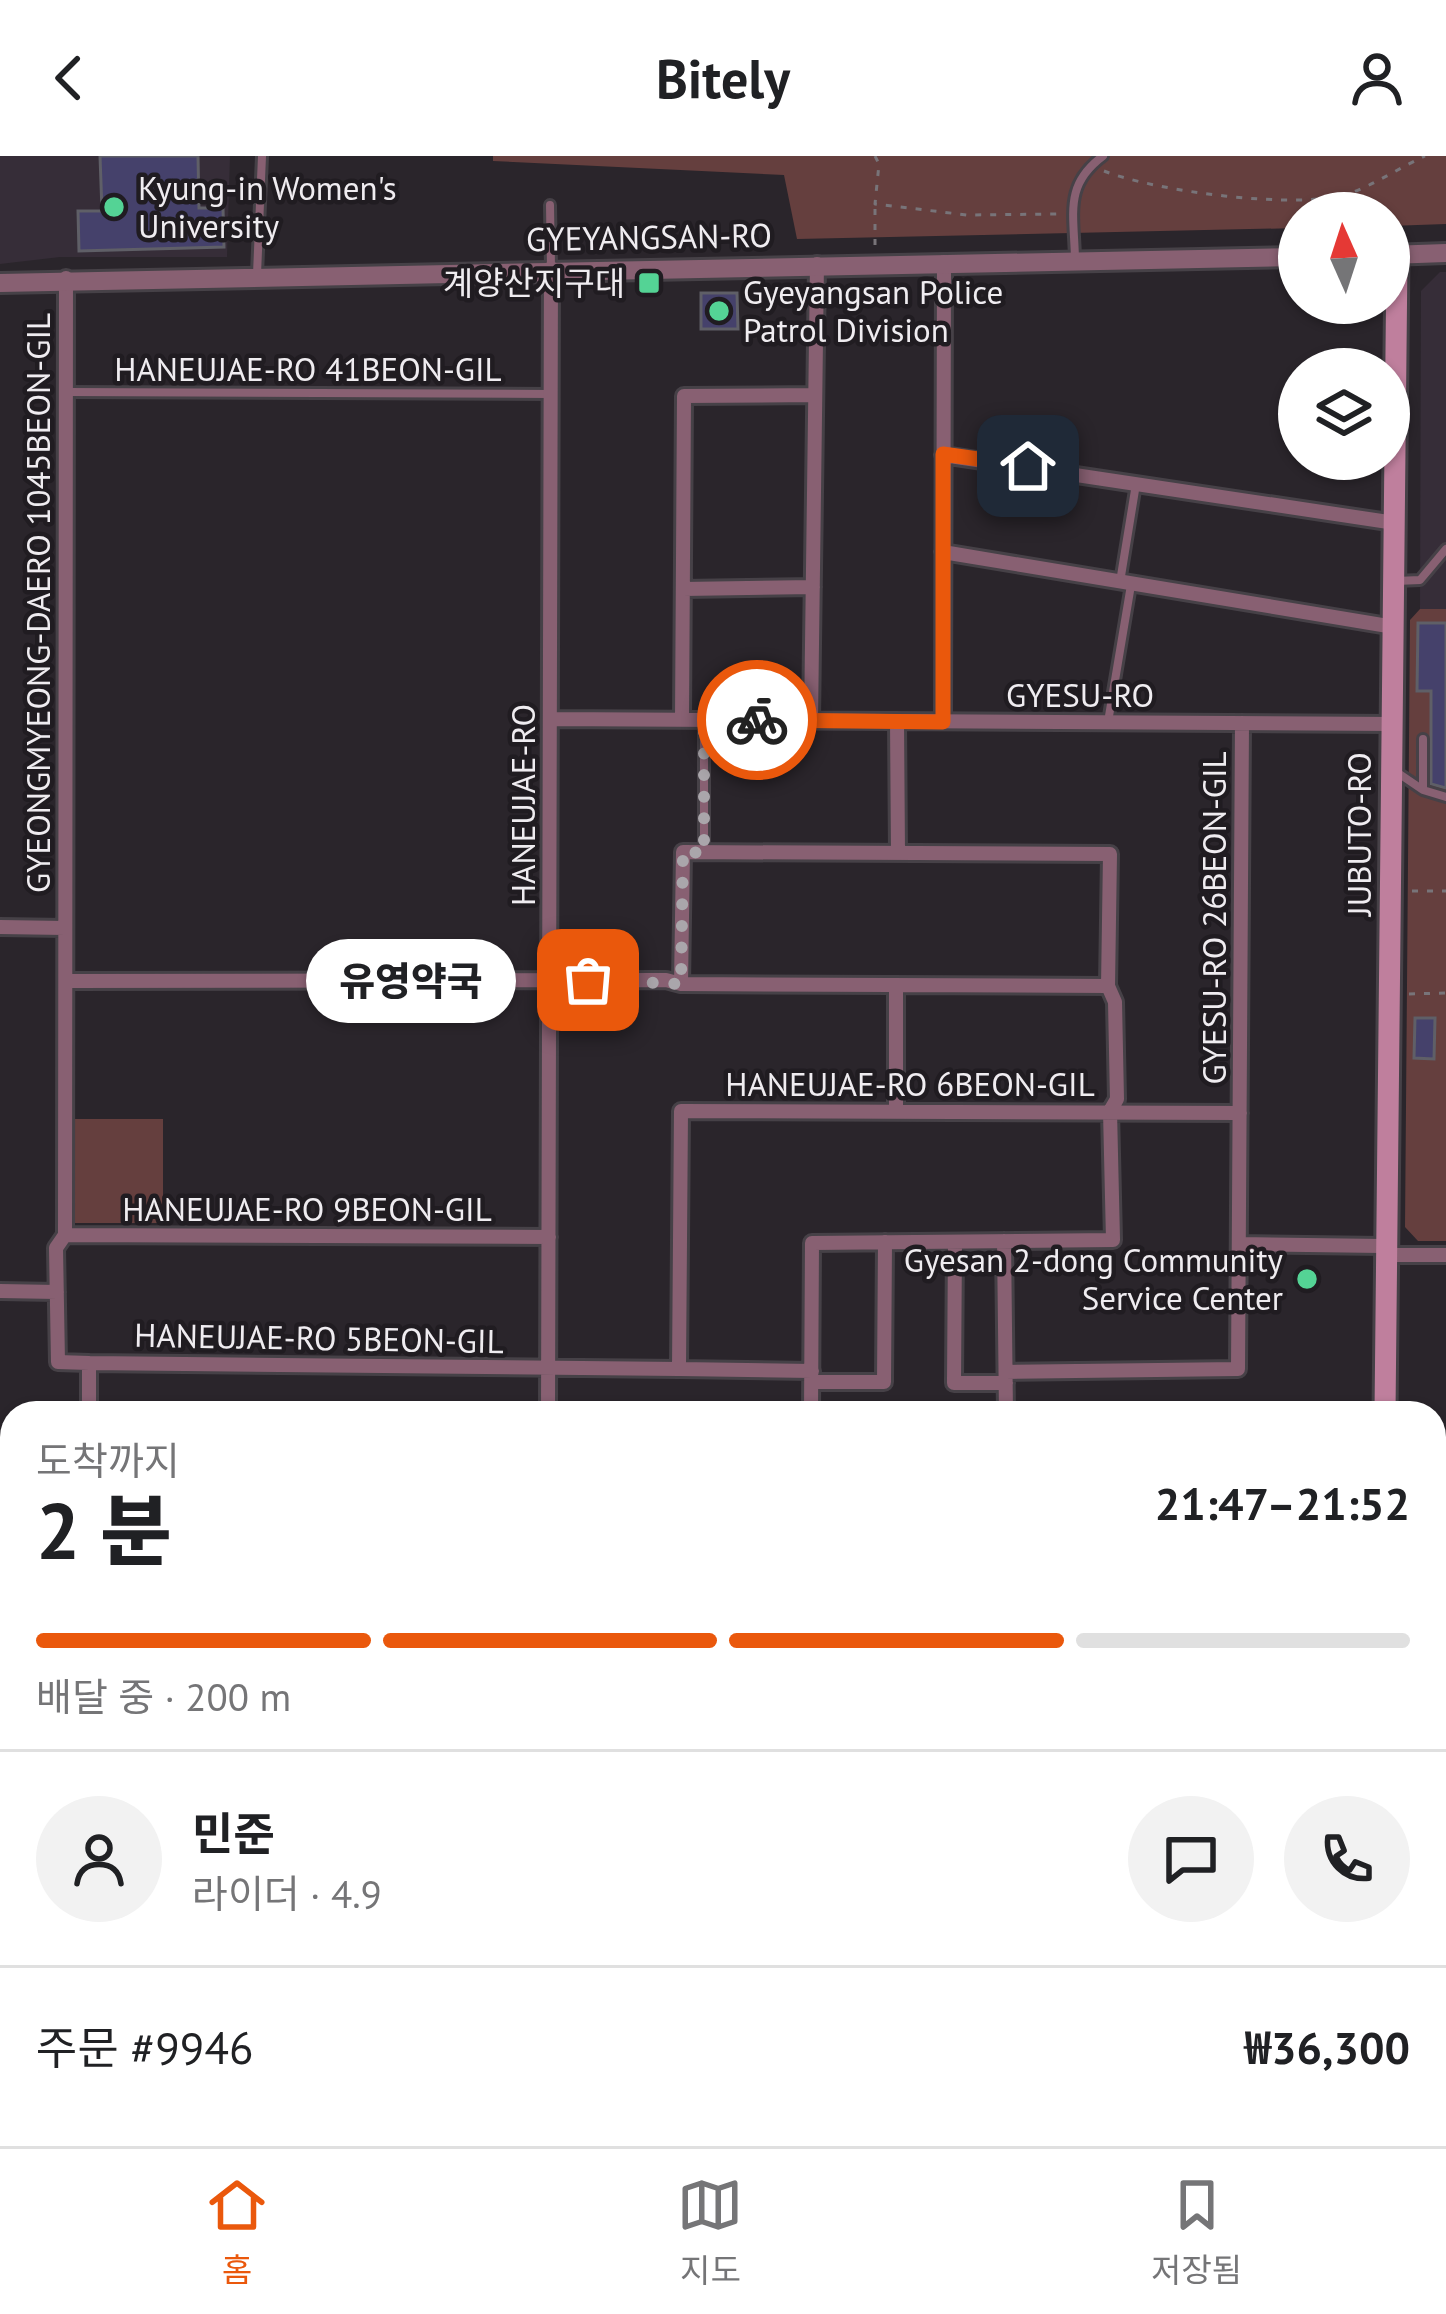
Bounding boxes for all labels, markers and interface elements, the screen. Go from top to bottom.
text: Bitely [656,43,790,113]
icon: back [36,45,102,111]
icon: person [1344,45,1410,111]
place label: Kyung-in Women's University [138,166,397,247]
north arrow [1278,192,1410,324]
map controls [1278,192,1410,480]
marker: Kyung-in Women's University [101,194,127,220]
street label: GYEYANGSAN-RO [526,213,772,260]
place label: 계양산지구대 [443,261,625,304]
marker: 계양산지구대 [636,270,662,296]
place label: Gyeyangsan Police Patrol Division [743,270,1003,351]
marker: Gyeyangsan Police Patrol Division [706,298,732,324]
street label: GYEONGMYEONG-DAERO 1045BEON-GIL [16,313,59,893]
street label: HANEUJAE-RO 41BEON-GIL [114,347,502,390]
button: layers [1278,348,1410,480]
pin [977,415,1079,517]
icon: home [995,433,1061,499]
courier [697,660,817,780]
street label: GYESU-RO [1006,673,1154,716]
icon: bike [724,687,790,753]
street label: HANEUJAE-RO [501,704,544,906]
street label: GYESU-RO 26BEON-GIL [1192,751,1235,1085]
street label: JUBUTO-RO [1337,752,1380,918]
pin [537,929,639,1031]
callout: 유영약국 [306,938,516,1022]
icon: bag [555,947,621,1013]
text: 유영약국 [339,955,483,1006]
street label: HANEUJAE-RO 6BEON-GIL [725,1062,1095,1105]
street label: HANEUJAE-RO 9BEON-GIL [122,1187,492,1230]
place label: Gyesan 2-dong Community Service Center [904,1238,1284,1319]
marker: Gyesan 2-dong Community Service Center [1294,1266,1320,1292]
street label: HANEUJAE-RO 5BEON-GIL [134,1313,504,1362]
text: 도착까지 [36,1435,180,1486]
text: 21:47–21:52 [1155,1474,1410,1532]
text: 2 분 [36,1480,172,1581]
text: 배달 중 · 200 m [36,1671,291,1722]
button: person [36,1796,162,1922]
button: chat [1128,1796,1254,1922]
button: phone [1284,1796,1410,1922]
text: 민준 [192,1804,275,1862]
text: 라이더 · 4.9 [192,1868,382,1919]
text: 주문 #9946 [36,2018,253,2076]
text: ₩36,300 [1245,2018,1410,2076]
tab: 홈 [204,2172,270,2292]
tab: 지도 [677,2172,743,2292]
tab: 저장됨 [1151,2172,1242,2292]

